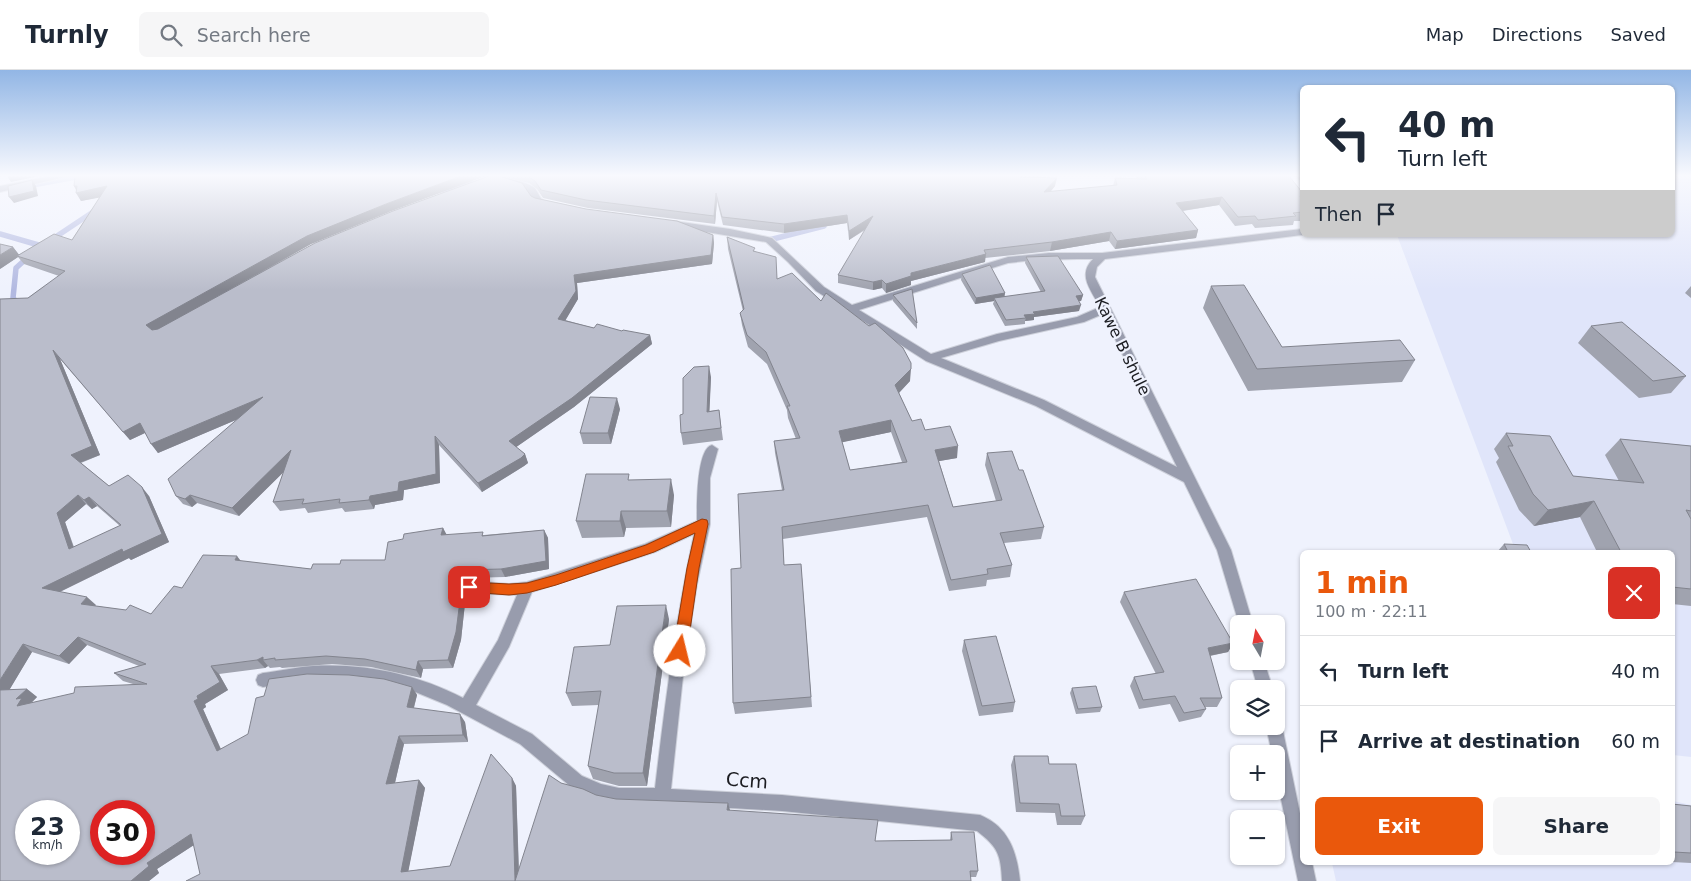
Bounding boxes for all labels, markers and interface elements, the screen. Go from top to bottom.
search box [139,12,489,57]
text: Turnly [25,21,109,49]
icon: search [157,21,185,49]
text: Search here [197,24,311,46]
text: Map [1426,24,1464,45]
text: Directions [1492,24,1582,45]
text: Saved [1610,24,1666,45]
icon: left [1315,105,1380,170]
text: 40 m [1398,105,1495,145]
text: Turn left [1398,146,1487,171]
icon: arrive [1372,200,1400,228]
text: Then [1315,203,1362,225]
street label: Kawe B shule [1091,294,1155,398]
text: 1 min [1315,565,1409,600]
pin [448,566,490,608]
button: close [1608,567,1660,619]
icon: arrive [455,573,483,601]
text: 100 m · 22:11 [1315,602,1428,621]
north arrow [1230,615,1285,670]
map controls [1230,615,1285,865]
position arrow [653,624,705,676]
icon: left [1315,657,1343,685]
text: Turn left [1358,660,1449,682]
text: 40 m [1611,660,1660,682]
button: layers [1230,680,1285,735]
icon: arrive [1315,727,1343,755]
text: Arrive at destination [1358,730,1580,752]
text: 60 m [1611,730,1660,752]
button: + [1230,745,1285,800]
street label: Ccm [725,768,769,792]
button: Exit [1315,797,1483,855]
button: Share [1493,797,1660,855]
speed limit sign: 30 [90,800,155,865]
button: − [1230,810,1285,865]
text: 23 [30,812,65,841]
text: km/h [32,838,63,852]

